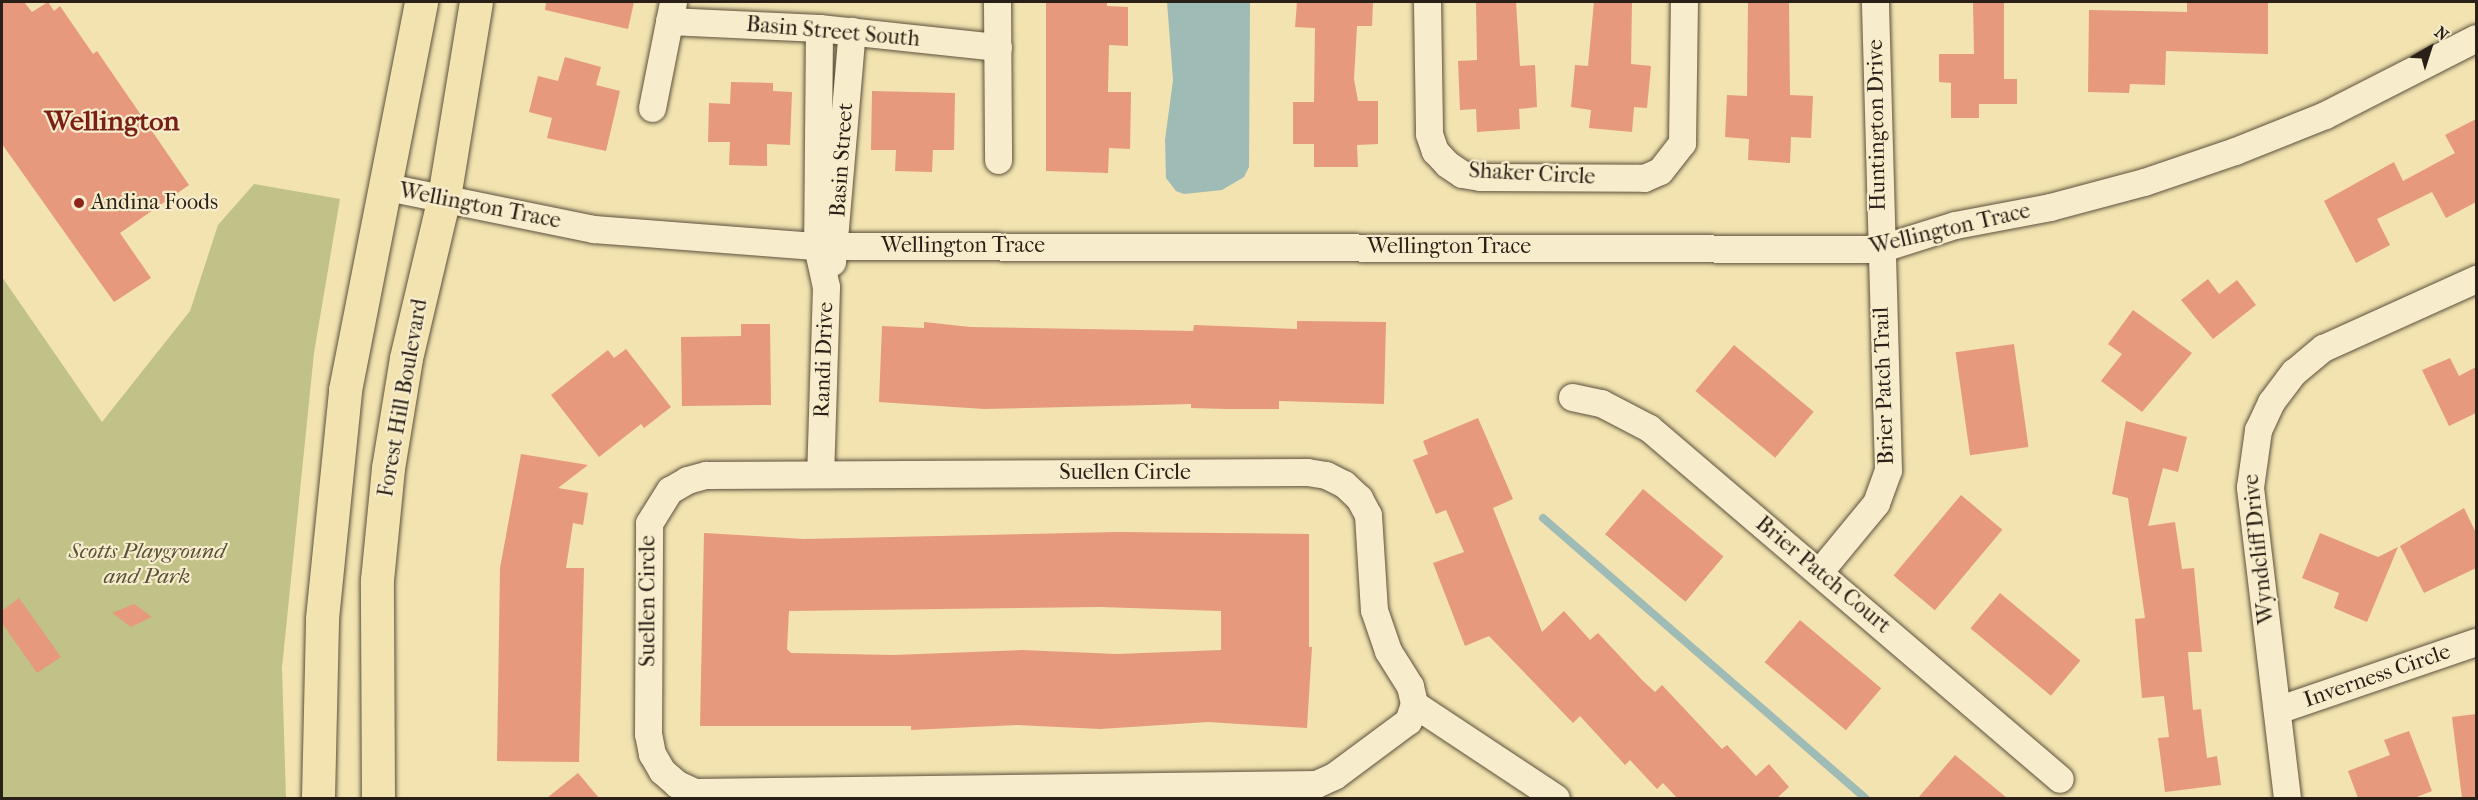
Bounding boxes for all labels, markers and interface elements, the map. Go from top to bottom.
street label: Basin Street South [745,11,921,53]
north arrow [2400,18,2460,78]
text: N [2431,22,2452,45]
street label: Huntington Drive [1862,39,1892,211]
street label: Basin Street [825,102,859,218]
district label: Wellington [44,104,180,138]
street label: Shaker Circle [1468,158,1596,190]
street label: Wellington Trace [397,177,563,235]
place label: Andina Foods [91,190,218,216]
marker: Andina Foods [72,196,86,210]
street label: Wellington Trace [1867,198,2033,260]
street label: Wellington Trace [881,233,1045,259]
street label: Wellington Trace [1367,234,1531,260]
street label: Forest Hill Boulevard [373,297,433,499]
street label: Randi Drive [809,302,839,418]
street label: Brier Patch Trail [1868,307,1900,465]
street label: Suellen Circle [1059,460,1191,486]
street label: Wyndcliff Drive [2238,473,2280,625]
street label: Brier Patch Court [1750,511,1896,639]
street label: Suellen Circle [635,535,661,667]
park label: Scotts Playground and Park [69,538,225,590]
street label: Inverness Circle [2300,639,2454,713]

